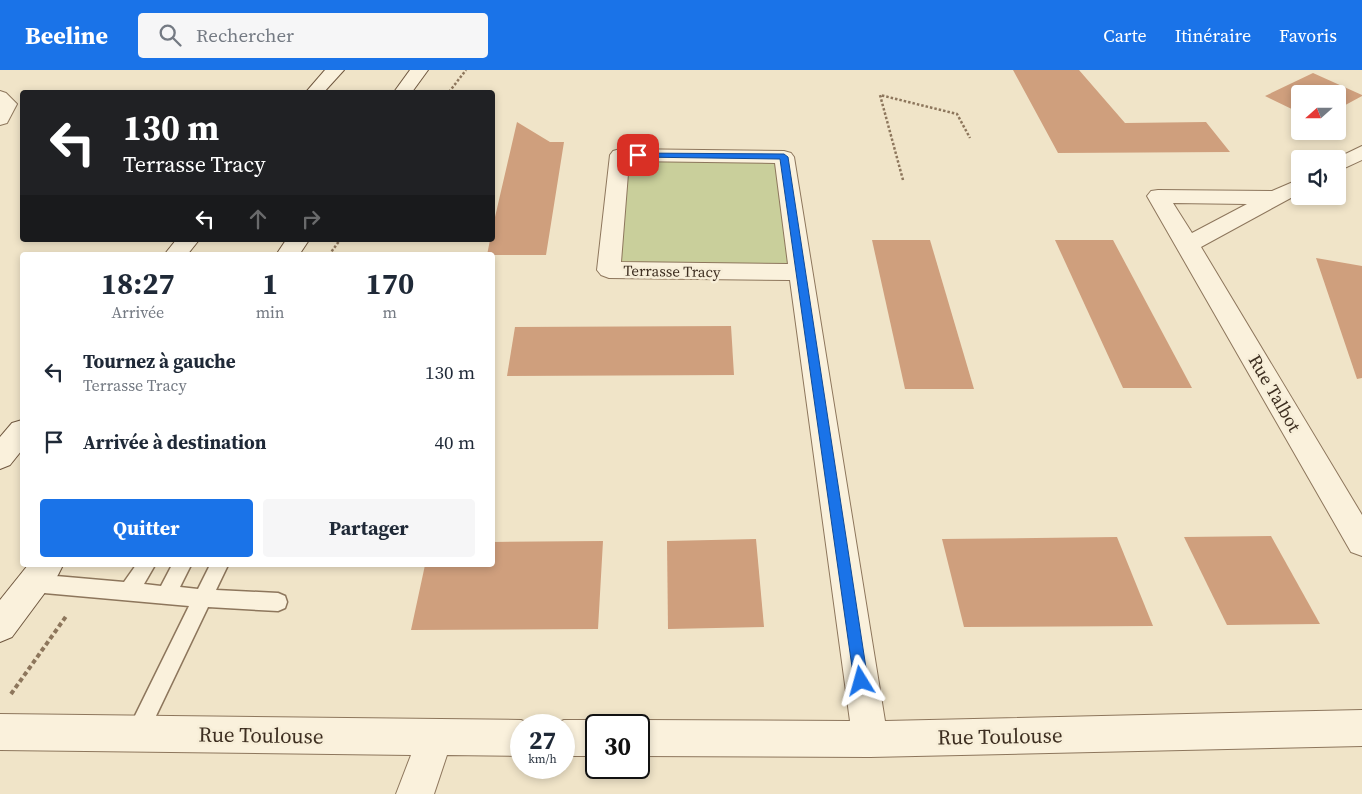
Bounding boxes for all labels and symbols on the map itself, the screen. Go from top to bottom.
north arrow [1291,85,1346,140]
pin [617,134,659,176]
street label: Terrasse Tracy [623,260,721,282]
street label: Rue Talbot [1243,350,1307,436]
position arrow [834,654,886,706]
speed limit sign: 30 [585,714,650,779]
street label: Rue Toulouse [198,719,324,751]
street label: Rue Toulouse [937,720,1063,752]

